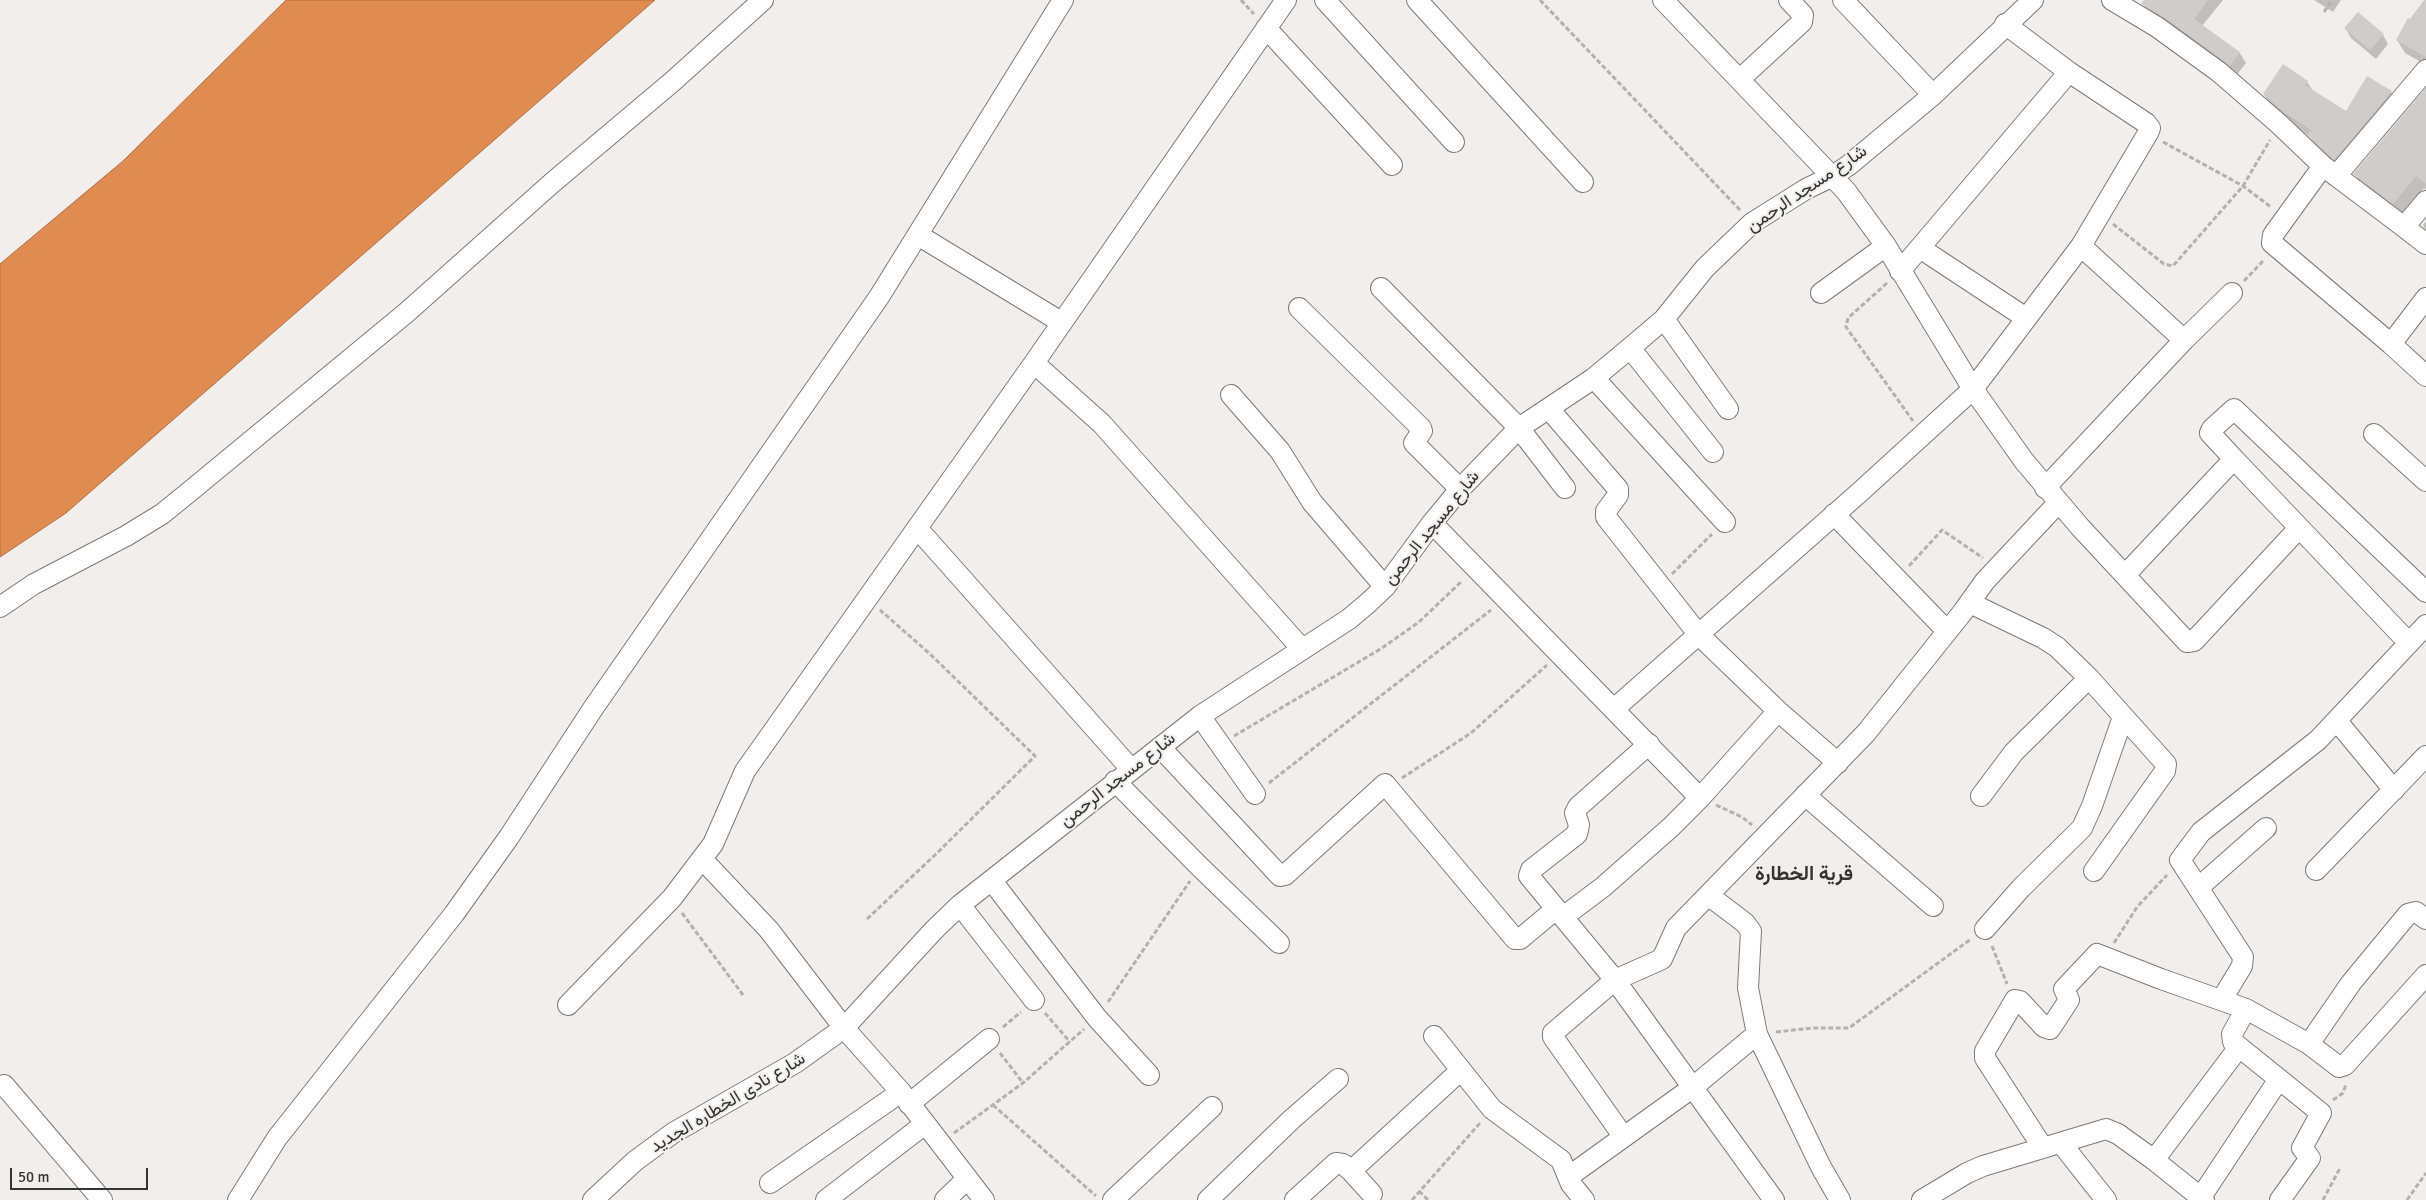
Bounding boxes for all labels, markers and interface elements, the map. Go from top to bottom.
street label: شارع مسجد الرحمن [1743,141,1871,237]
street label: شارع مسجد الرحمن [1379,466,1485,590]
street label: شارع مسجد الرحمن [1056,728,1180,832]
district label: قرية الخطارة [1755,863,1853,887]
street label: شارع نادى الخطاره الجديد [646,1048,810,1158]
scale bar [12,1158,150,1190]
text: 50 m [18,1168,49,1186]

